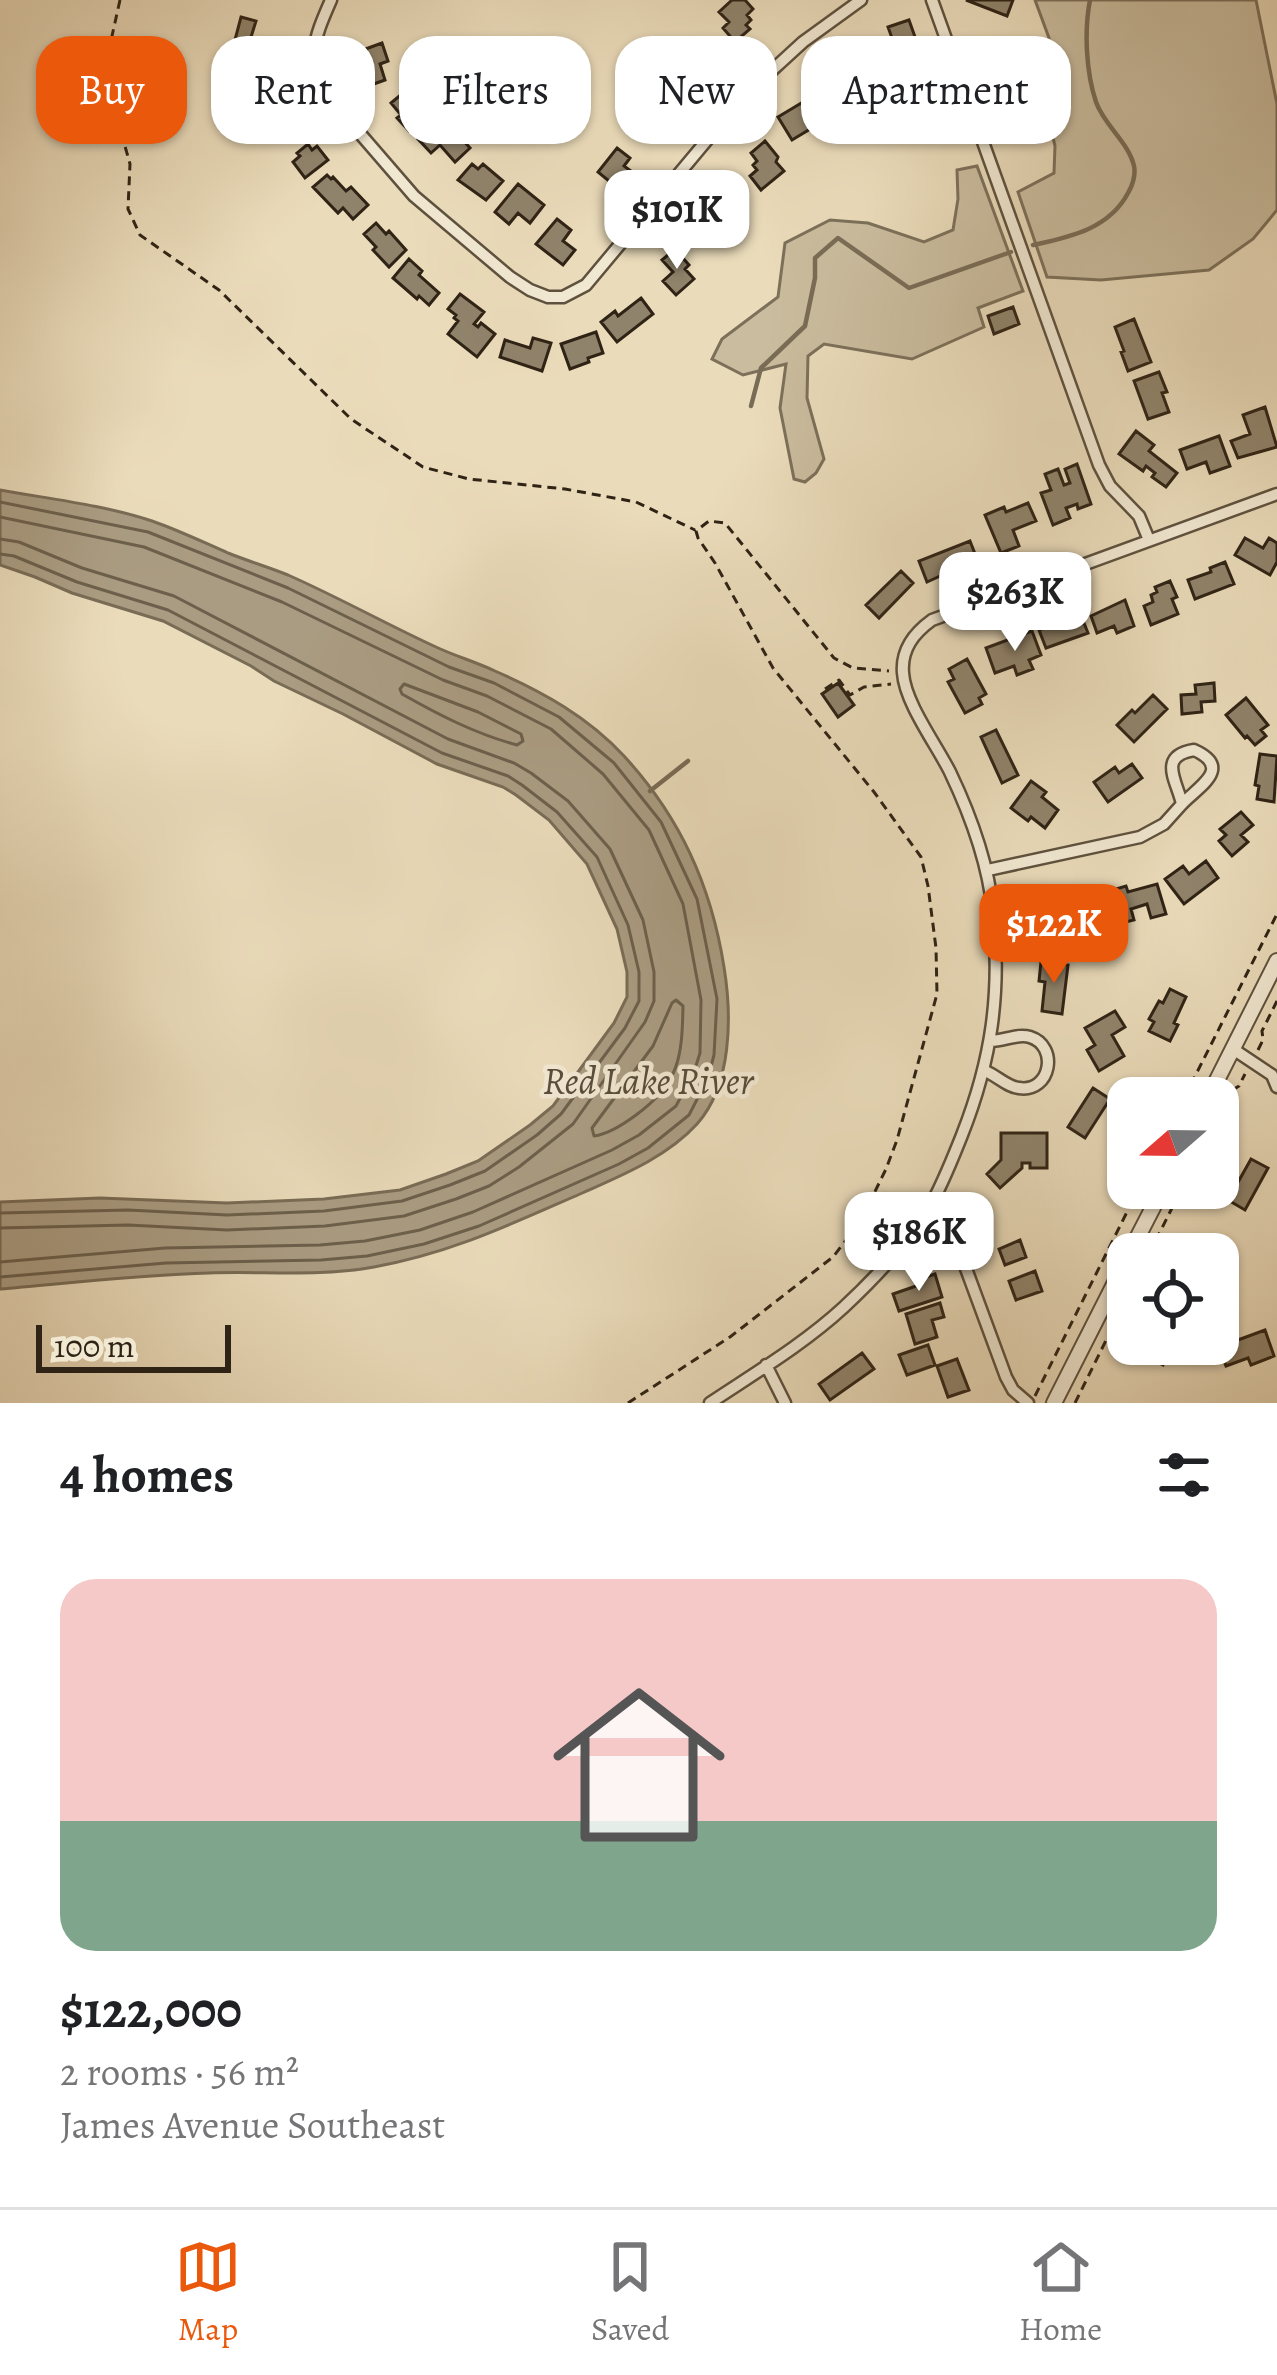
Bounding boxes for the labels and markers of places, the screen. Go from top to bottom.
pin: $101K [593,170,761,272]
pin: $263K [931,552,1099,654]
pin: $122K [970,884,1138,986]
pin: $186K [835,1192,1003,1294]

